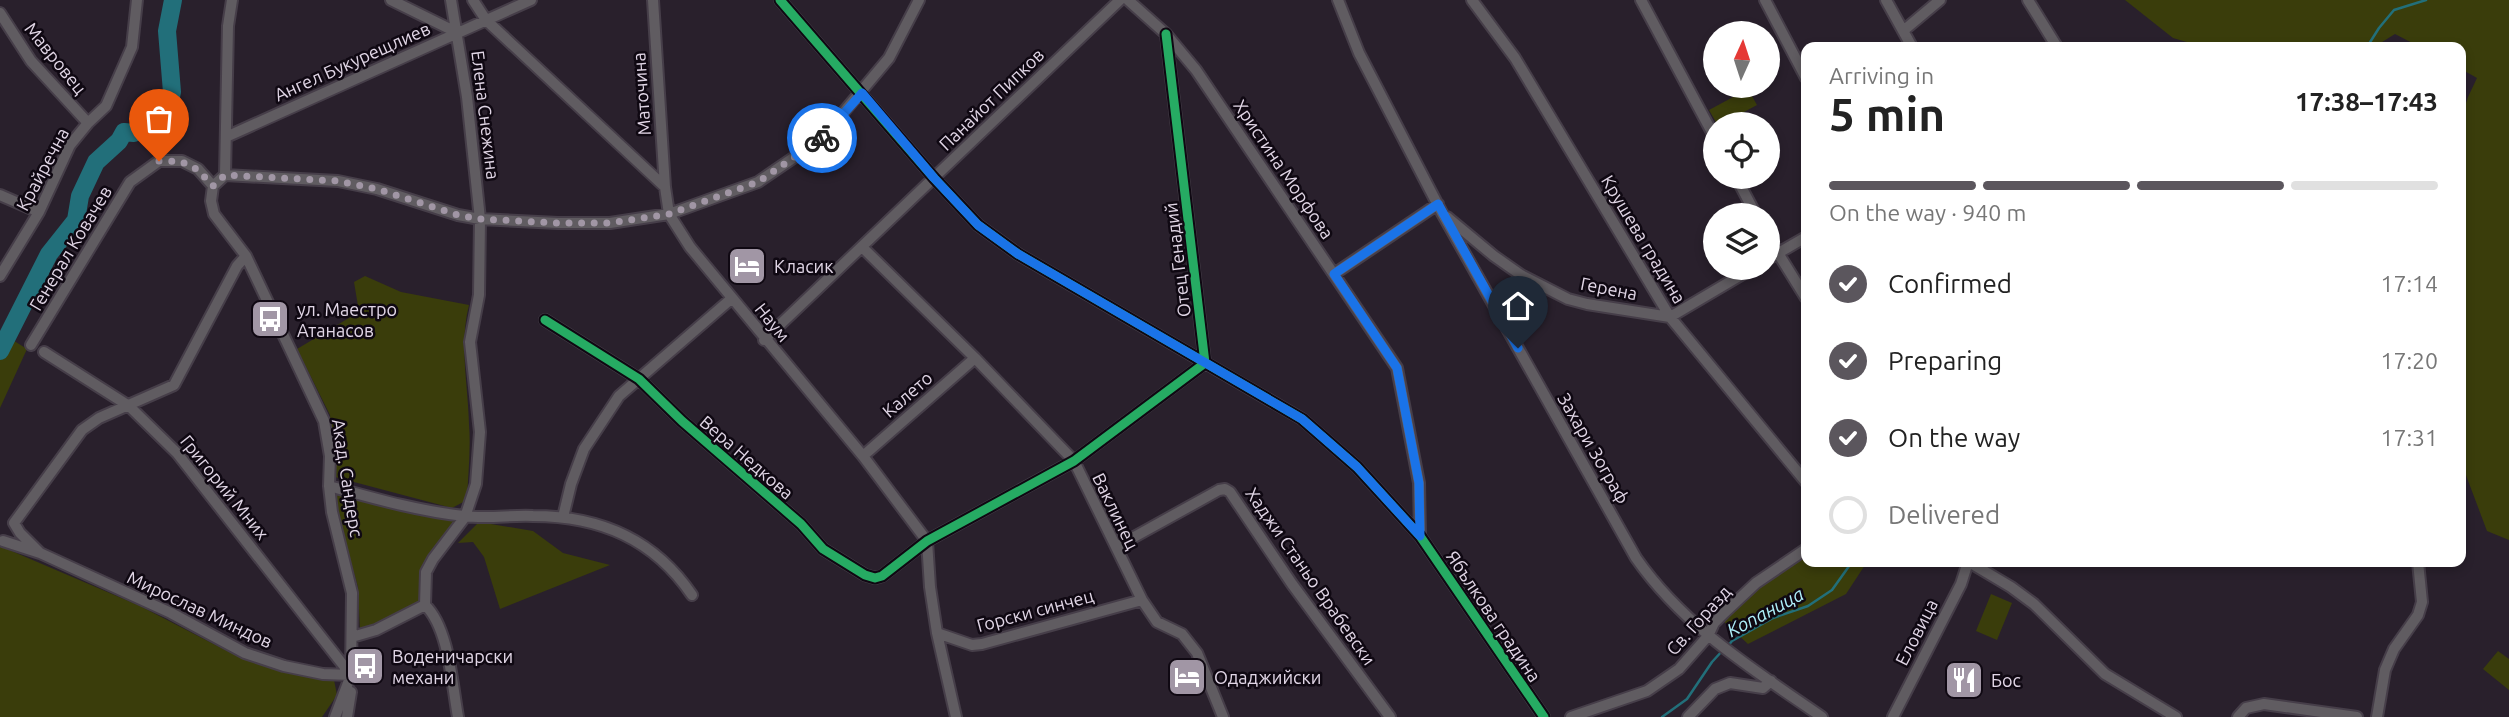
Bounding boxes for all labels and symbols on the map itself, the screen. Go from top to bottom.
street label: Мавровец [21,18,91,98]
street label: Ангел Букурещлиев [271,18,433,104]
north arrow [1703,21,1780,98]
street label: Панайот Пипков [935,44,1047,154]
street label: Елена Снежина [468,49,504,181]
street label: Маточина [628,52,654,136]
pin [129,89,189,161]
street label: Христина Морфова [1230,96,1338,242]
courier [787,103,857,173]
street label: Крайречна [12,124,72,214]
street label: Крушева градина [1598,171,1690,307]
street label: Генерал Ковачев [25,182,115,314]
street label: Отец Генадий [1160,202,1194,318]
hotel icon: Класик [726,245,768,287]
place label: Класик [774,256,833,276]
street label: Герена [1579,273,1639,303]
pin [1488,276,1548,348]
bus stop icon: ул. Маестро Атанасов [249,298,291,340]
place label: ул. Маестро Атанасов [297,299,397,340]
street label: Наум [752,299,794,345]
street label: Калето [878,367,936,421]
street label: Захари Зограф [1554,389,1634,507]
street label: Вера Недкова [696,411,798,503]
street label: Акад. Сандерс [329,417,367,539]
street label: Григорий Мних [177,431,273,543]
street label: Ваклинец [1089,470,1143,552]
street label: Хаджи Станьо Врабевски [1242,484,1380,668]
street label: Ябълкова градина [1443,547,1545,685]
street label: Мирослав Миндов [124,567,276,651]
street label: Св. Горазд [1662,581,1735,659]
water label: Копаница [1723,583,1807,641]
street label: Горски синчец [974,585,1096,635]
street label: Еловица [1891,596,1941,668]
bus stop icon: Воденичарски механи [344,645,386,687]
place label: Воденичарски механи [392,646,513,687]
hotel icon: Одаджийски [1166,656,1208,698]
restaurant icon: Бос [1943,659,1985,701]
place label: Одаджийски [1214,667,1321,687]
place label: Бос [1991,670,2021,690]

